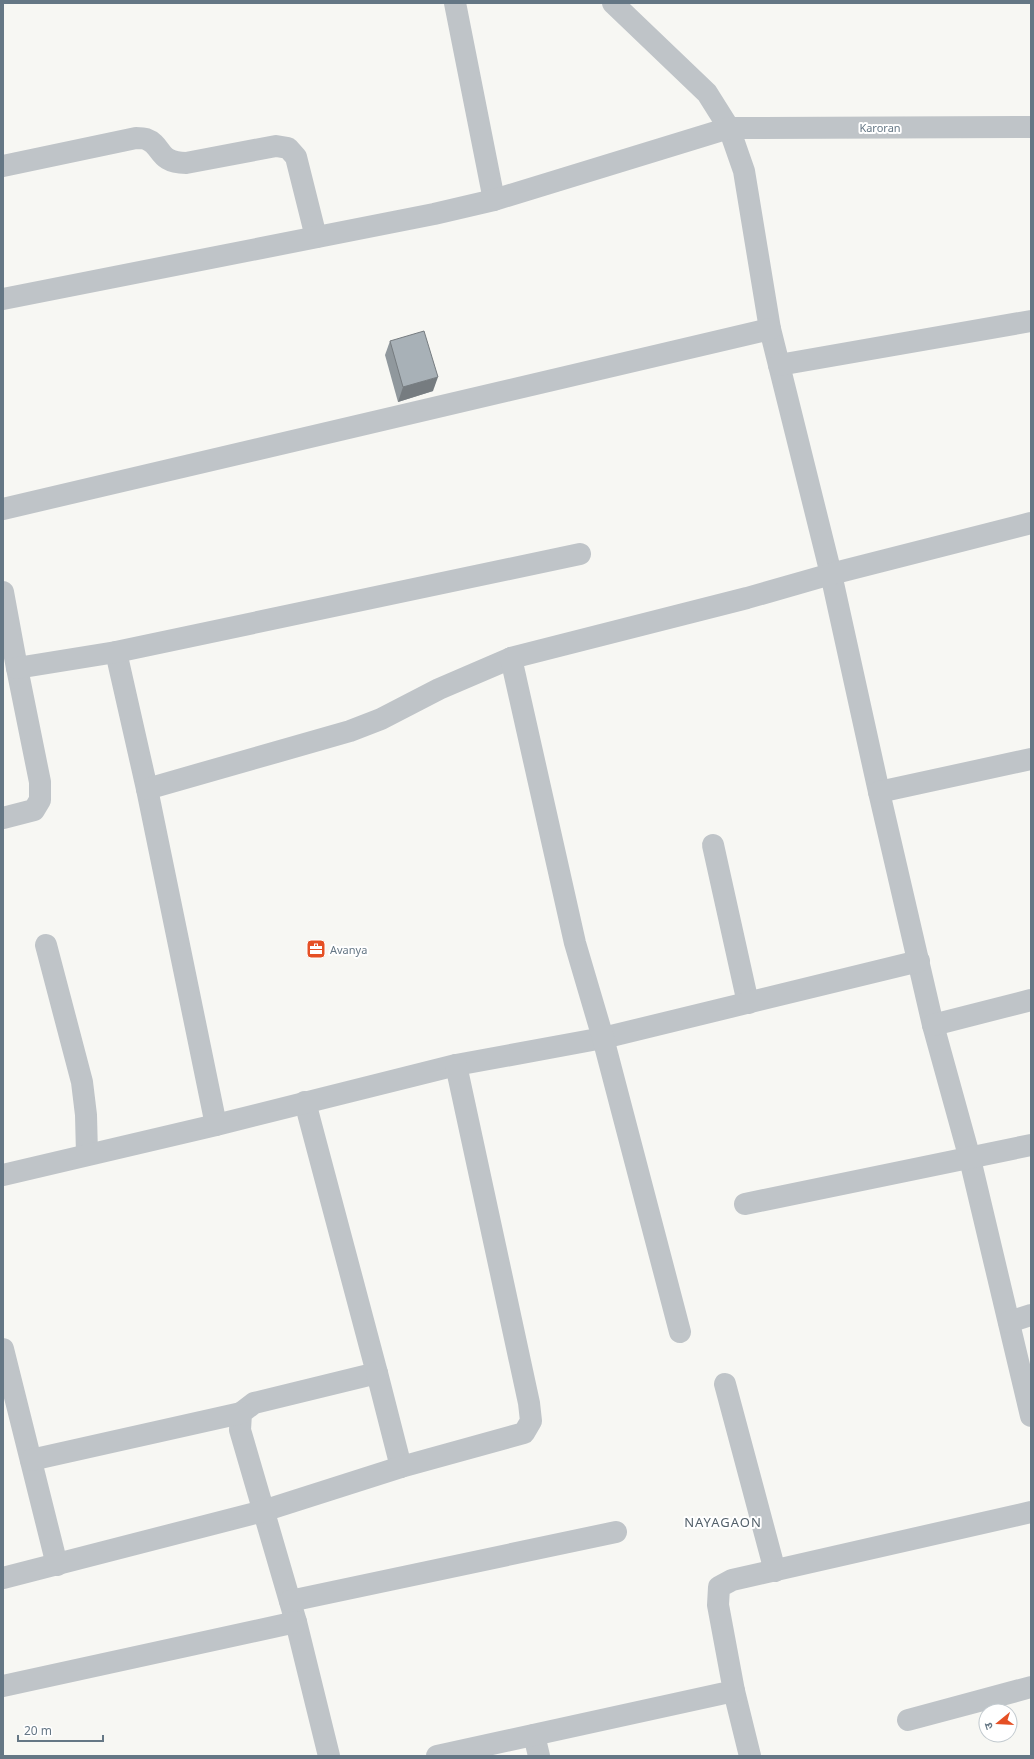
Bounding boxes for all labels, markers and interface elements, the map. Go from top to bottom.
street label: Karoran [859,120,901,135]
office icon: Avanya [305,938,327,960]
place label: Avanya [330,942,367,957]
district label: NAYAGAON [684,1513,762,1531]
north arrow [978,1703,1018,1743]
scale bar [18,1717,103,1743]
text: उ [980,1720,996,1732]
text: 20 m [24,1722,52,1739]

